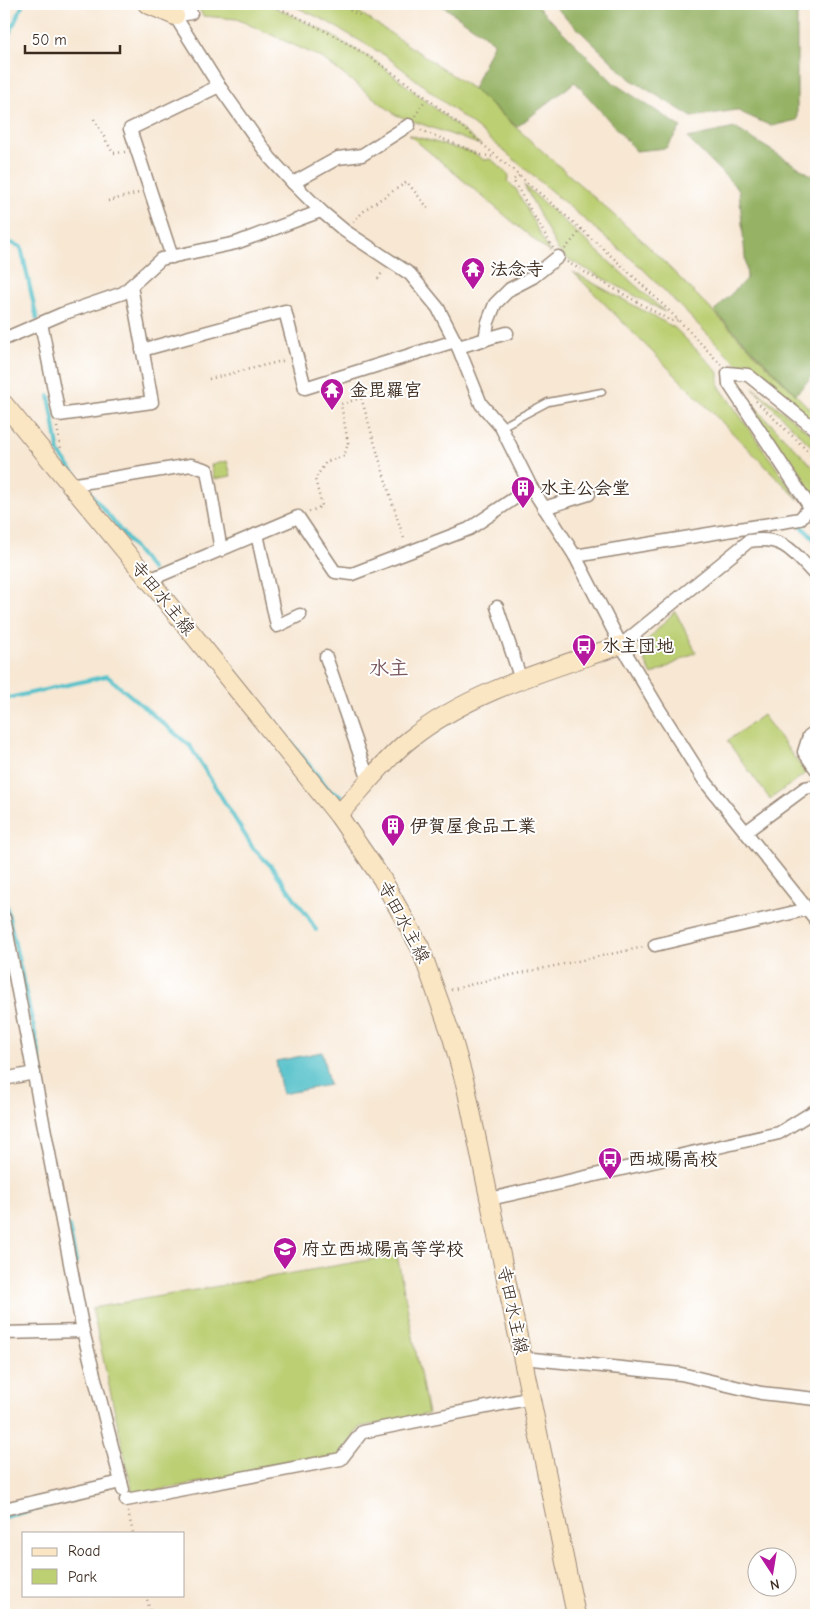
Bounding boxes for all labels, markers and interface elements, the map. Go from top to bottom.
scale bar [25,22,120,54]
text: 50 m [32,31,67,49]
temple icon: 法念寺 [460,256,486,290]
place label: 法念寺 [490,259,544,280]
temple icon: 金毘羅宮 [319,377,345,411]
place label: 金毘羅宮 [350,380,422,401]
building icon: 水主公会堂 [510,475,536,509]
place label: 水主公会堂 [540,478,630,499]
street label: 寺田水主線 [126,557,199,640]
bus stop icon: 水主団地 [571,633,597,667]
place label: 水主団地 [602,636,674,657]
district label: 水主 [369,657,409,680]
building icon: 伊賀屋食品工業 [380,813,406,847]
place label: 伊賀屋食品工業 [410,816,536,837]
street label: 寺田水主線 [373,878,434,967]
bus stop icon: 西城陽高校 [597,1146,623,1180]
place label: 西城陽高校 [628,1149,718,1170]
school or university icon: 府立西城陽高等学校 [272,1236,298,1270]
place label: 府立西城陽高等学校 [302,1239,464,1260]
street label: 寺田水主線 [493,1264,532,1356]
legend [22,1532,185,1596]
text: Road [68,1542,100,1560]
north arrow [748,1546,798,1596]
text: Park [68,1568,97,1586]
text: N [768,1575,781,1593]

